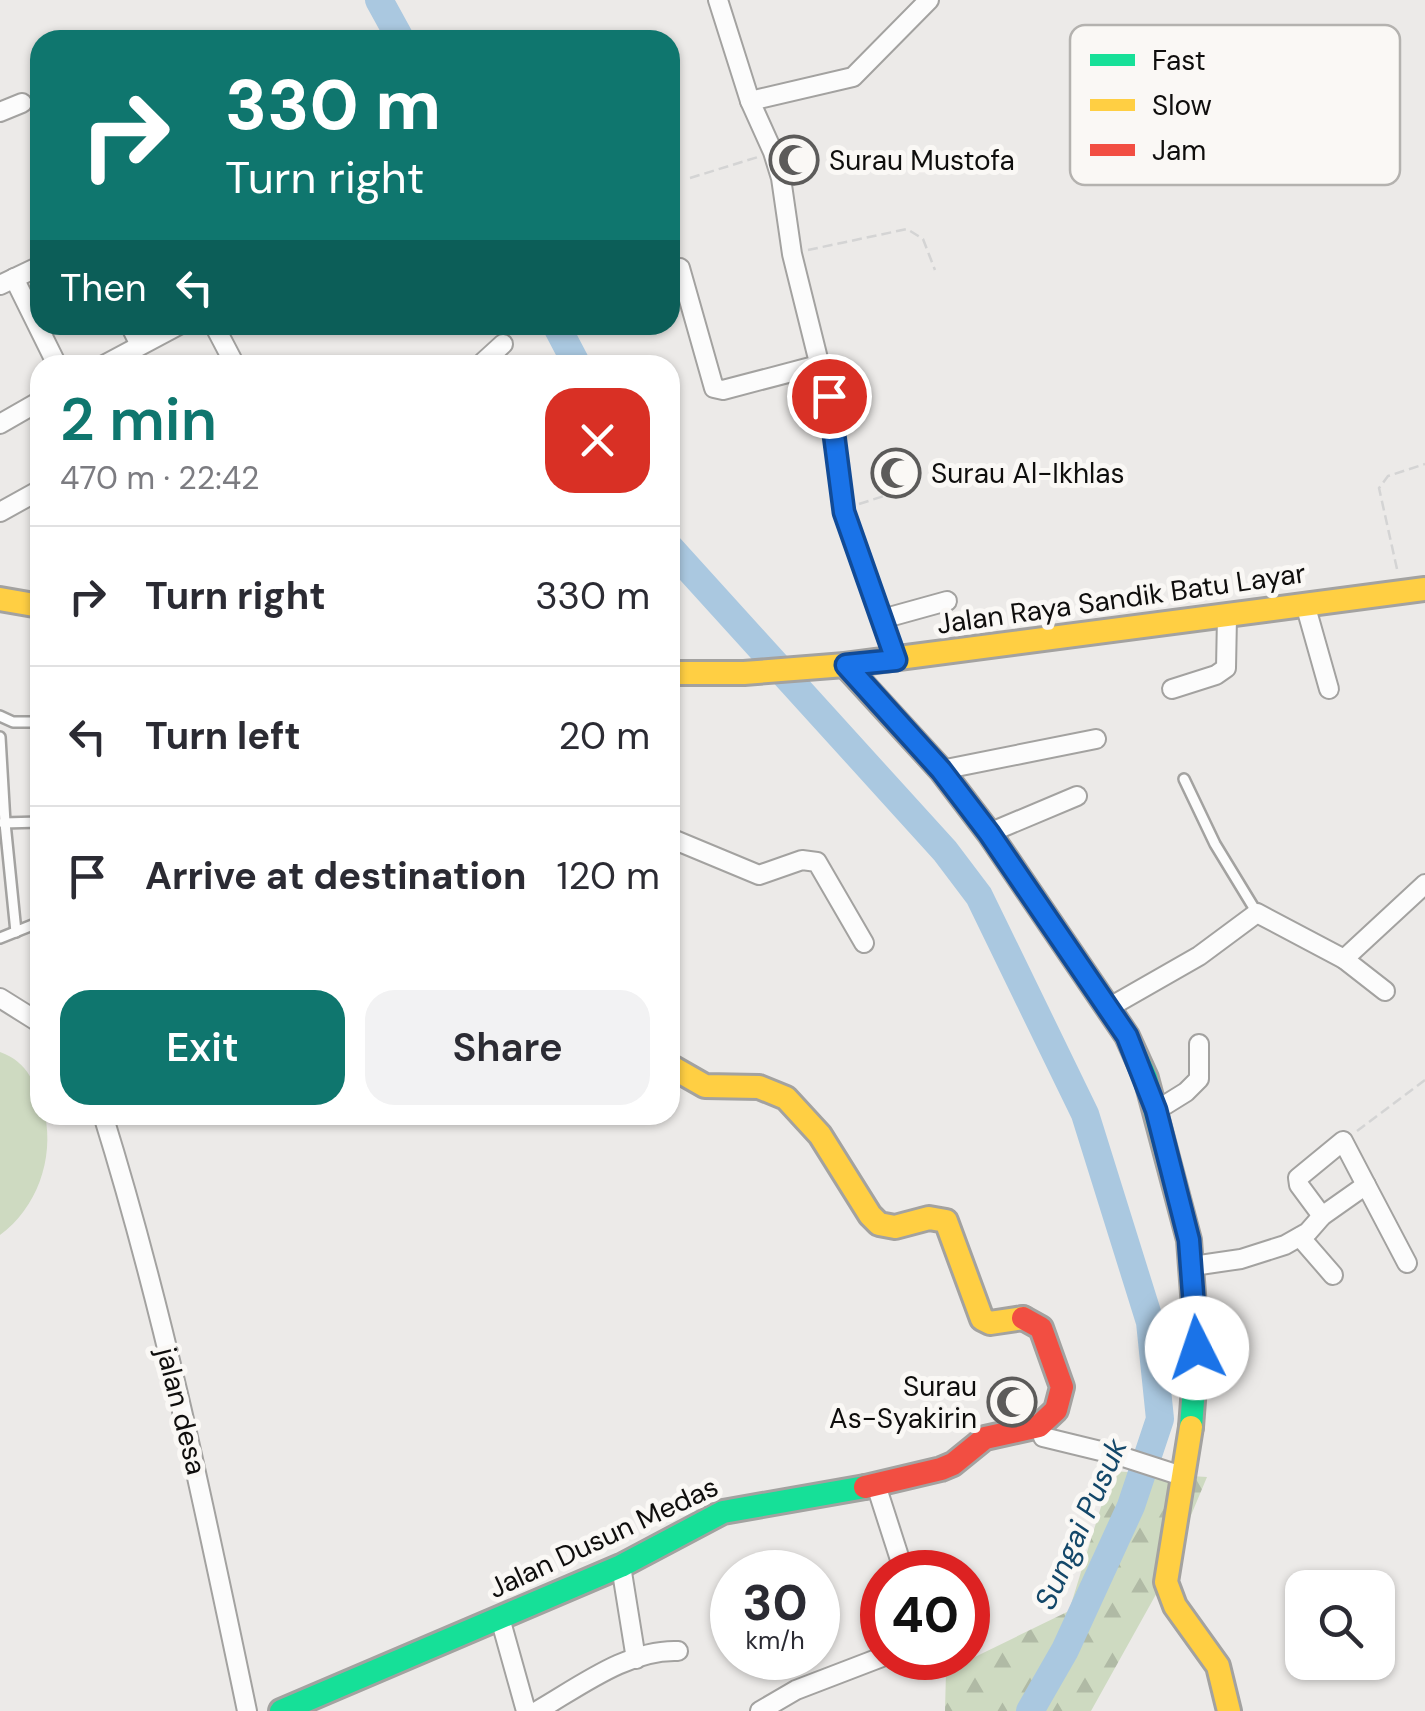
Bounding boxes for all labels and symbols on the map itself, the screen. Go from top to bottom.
legend [1070,25,1400,185]
text: Fast [1152,42,1206,79]
text: Slow [1152,87,1212,124]
text: Jam [1152,132,1206,169]
mosque icon: Surau Mustofa [768,134,820,186]
place label: Surau Mustofa [829,142,1015,179]
pin [787,354,872,439]
mosque icon: Surau Al-Ikhlas [870,447,922,499]
place label: Surau Al-Ikhlas [931,455,1125,492]
street label: Jalan Raya Sandik Batu Layar [934,554,1308,643]
position arrow [1145,1296,1249,1400]
street label: jalan desa [148,1343,215,1479]
place label: Surau As-Syakirin [829,1368,977,1437]
mosque icon: Surau As-Syakirin [986,1376,1038,1428]
water label: Sungai Pusuk [1025,1432,1136,1615]
street label: Jalan Dusun Medas [482,1468,724,1607]
speed limit sign: 40 [860,1550,990,1680]

